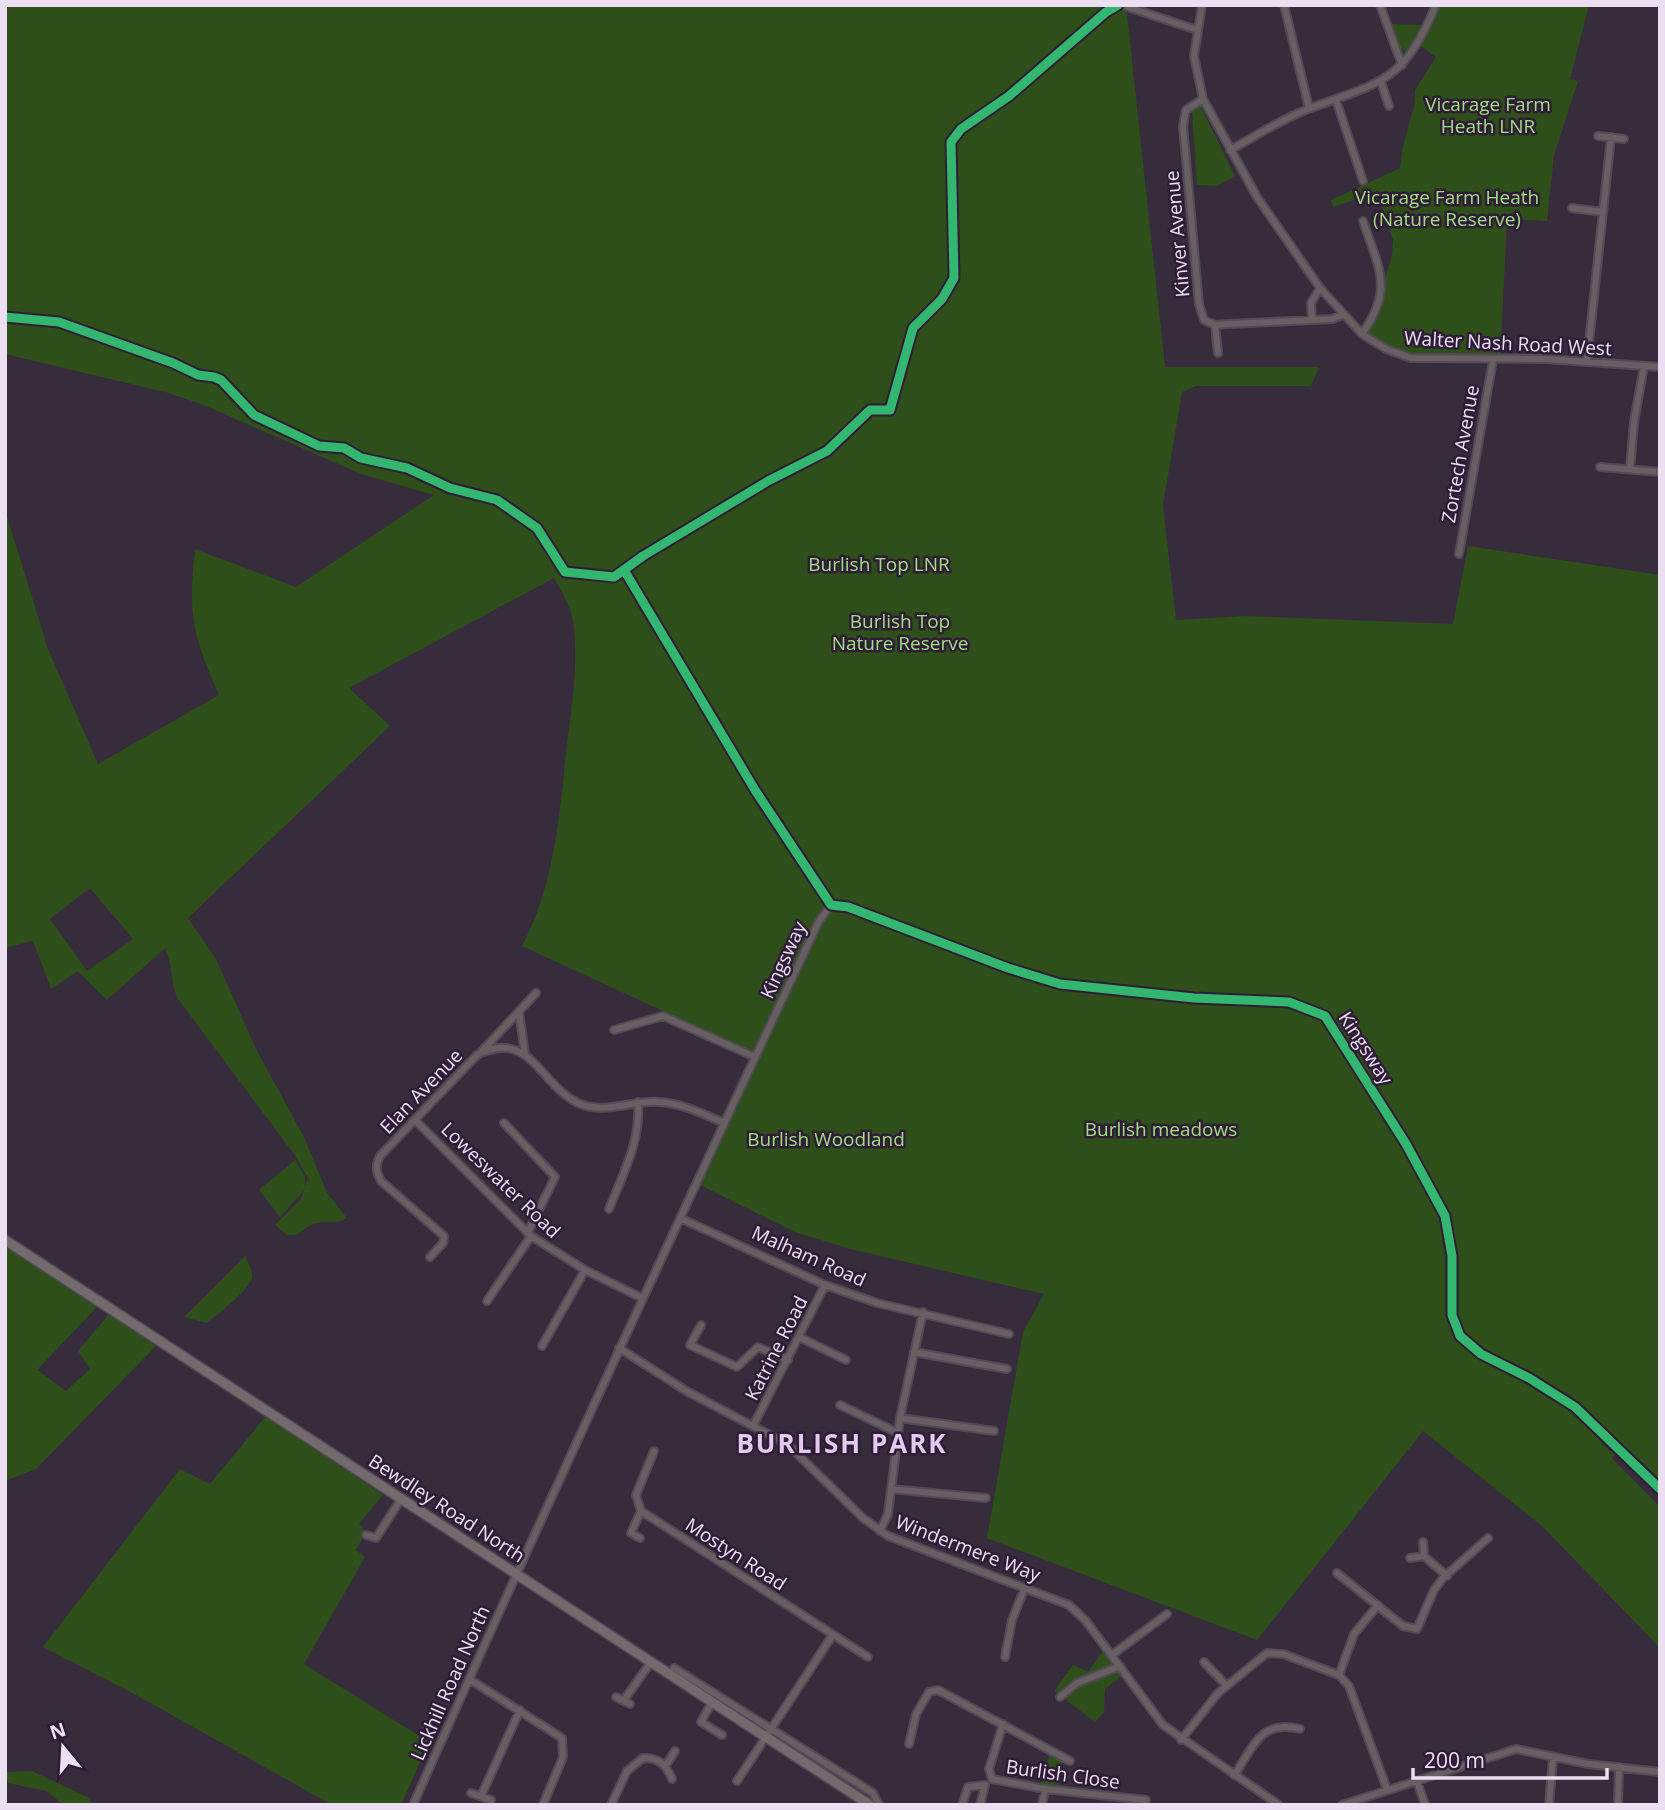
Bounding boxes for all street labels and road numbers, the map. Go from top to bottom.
street label: Kinver Avenue [1159,170,1195,298]
street label: Walter Nash Road West [1404,325,1613,361]
street label: Zortech Avenue [1435,383,1485,525]
street label: Kingsway [754,917,812,1003]
street label: Kingsway [1333,1006,1400,1090]
street label: Elan Avenue [374,1043,468,1139]
street label: Loweswater Road [436,1116,566,1244]
street label: Malham Road [748,1219,870,1293]
street label: Katrine Road [739,1291,813,1405]
street label: Bewdley Road North [364,1448,530,1568]
street label: Windermere Way [892,1508,1045,1588]
street label: Mostyn Road [680,1512,792,1596]
street label: Lickhill Road North [404,1601,496,1765]
street label: Burlish Close [1004,1753,1122,1795]

